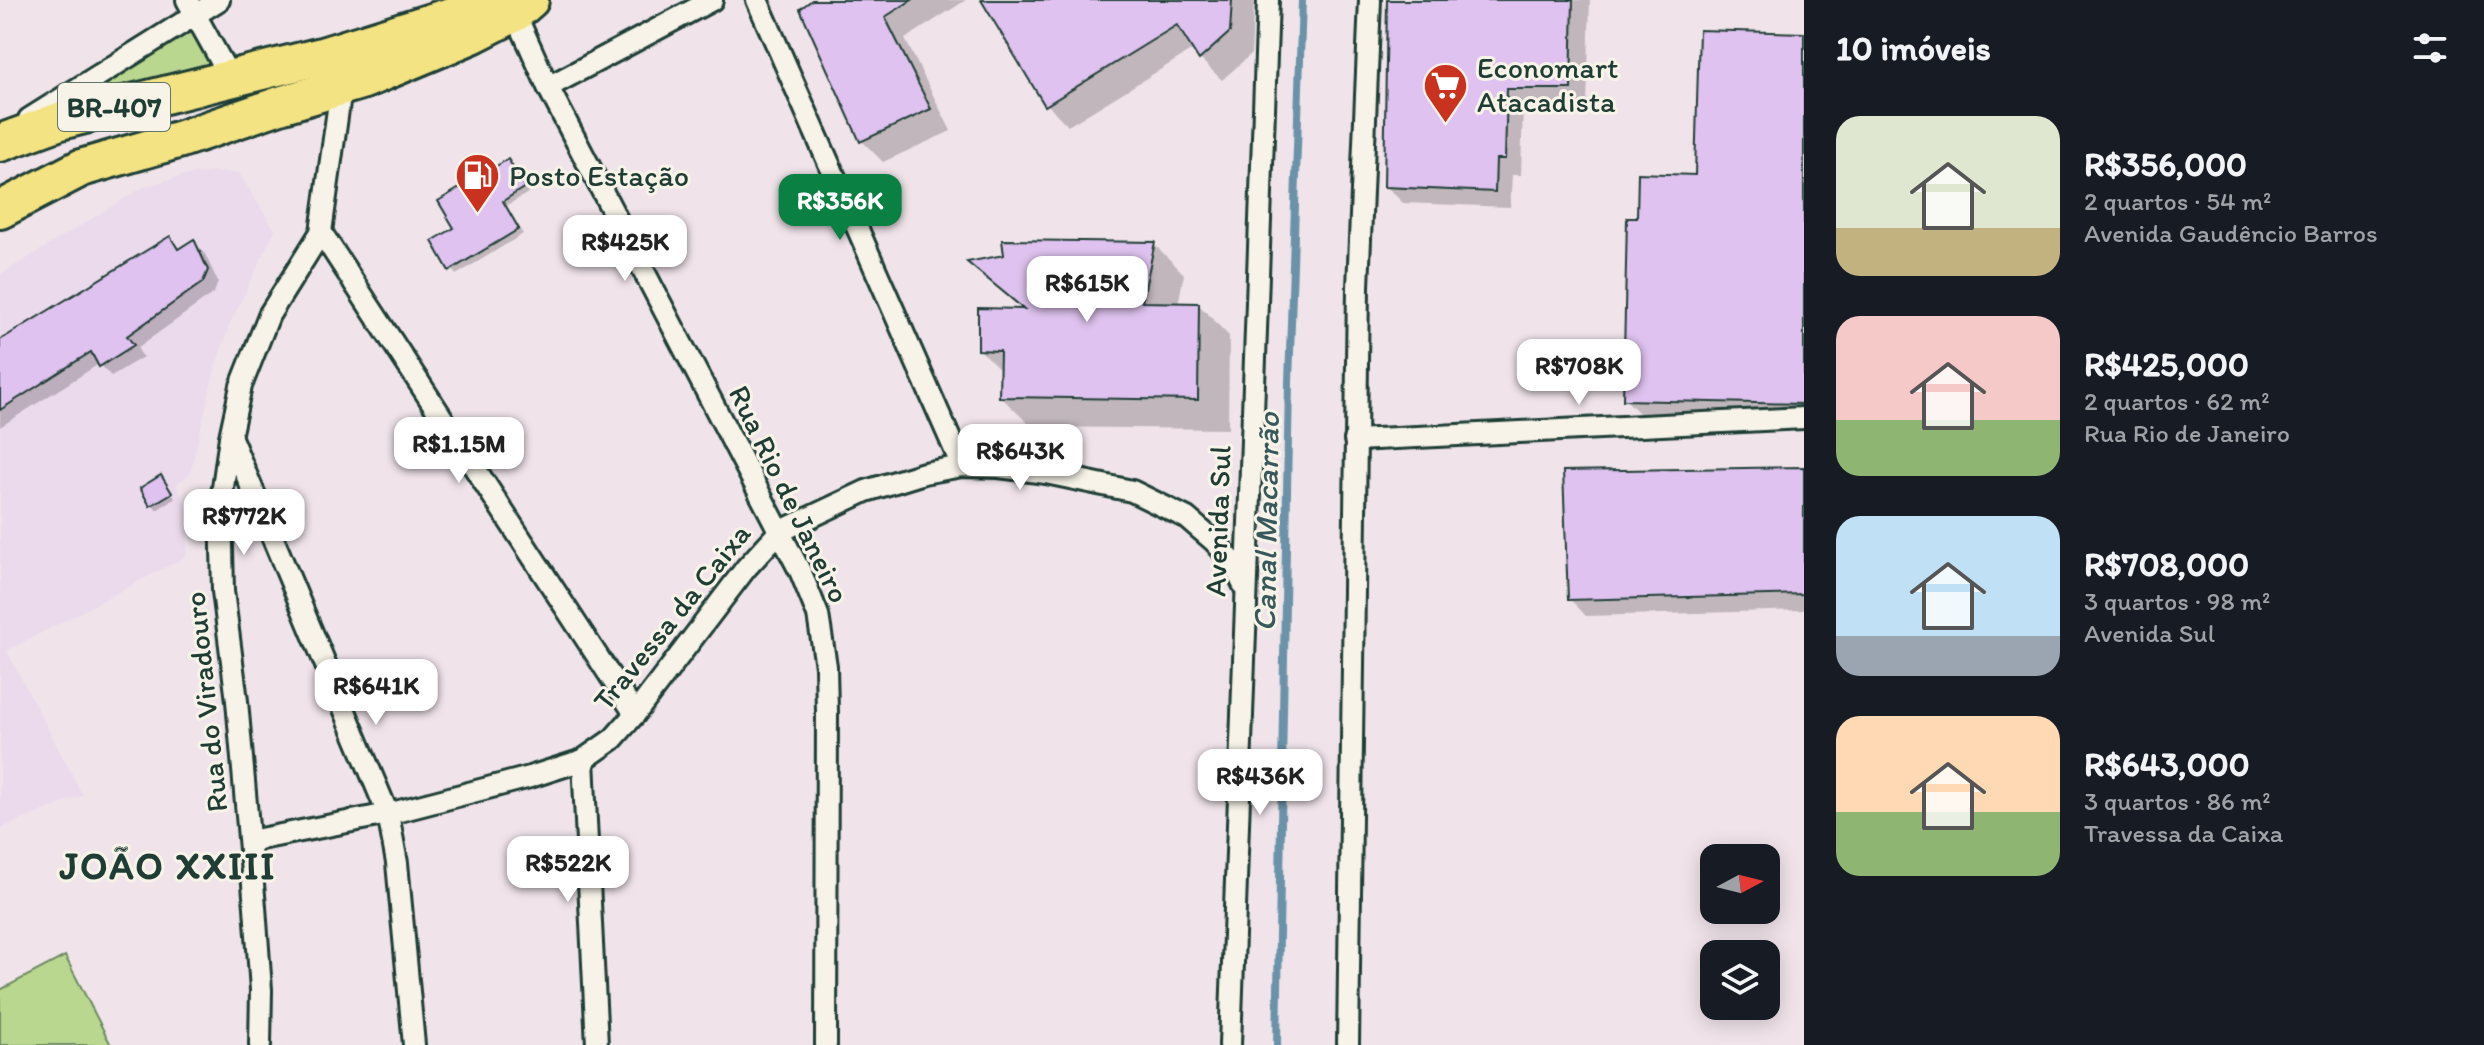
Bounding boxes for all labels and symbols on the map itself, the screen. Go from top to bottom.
place label: Economart Atacadista [1477,49,1618,120]
supermarket icon: Economart Atacadista [1422,61,1470,124]
road number: BR-407 [58,83,170,131]
fuel station icon: Posto Estação [454,152,502,215]
place label: Posto Estação [509,157,689,194]
pin: R$356K [775,174,905,242]
pin: R$425K [560,215,690,283]
pin: R$615K [1022,256,1152,324]
pin: R$708K [1514,339,1644,407]
street label: Rua Rio de Janeiro [721,379,858,609]
water label: Canal Macarrão [1245,410,1287,632]
pin: R$1.15M [385,417,533,485]
pin: R$643K [955,424,1085,492]
street label: Avenida Sul [1196,444,1239,597]
pin: R$772K [179,489,309,557]
street label: Travessa da Caixa [585,515,759,718]
street label: Rua do Viradouro [176,590,235,814]
pin: R$641K [311,659,441,727]
pin: R$436K [1195,749,1325,817]
pin: R$522K [503,836,633,904]
district label: JOÃO XXIII [59,843,277,889]
north arrow [1700,844,1780,924]

